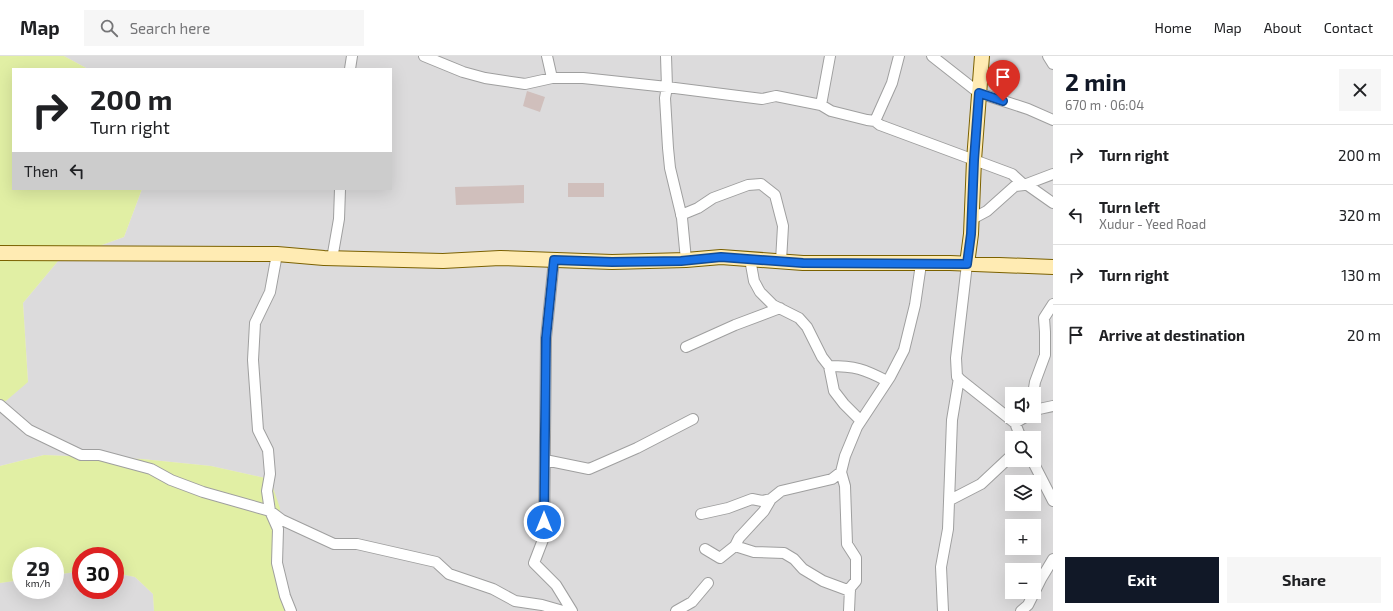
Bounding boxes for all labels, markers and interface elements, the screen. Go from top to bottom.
search box [84,10,364,46]
text: Map [20,16,60,39]
icon: search [98,17,120,39]
text: Search here [130,19,210,37]
text: Home [1155,19,1192,36]
text: Map [1214,19,1242,36]
text: About [1264,19,1302,36]
text: Contact [1324,19,1373,36]
pin [986,60,1020,101]
icon: arrive [992,66,1014,88]
text: 2 min [1065,67,1126,96]
button: close [1339,69,1381,111]
text: 200 m [90,82,172,116]
icon: right [24,84,76,136]
text: 670 m · 06:04 [1065,97,1144,113]
text: Turn right [90,116,170,138]
icon: right [1065,144,1087,166]
text: Turn right [1099,146,1169,164]
text: 200 m [1338,146,1381,164]
icon: left [66,160,88,182]
text: Then [24,162,58,180]
text: Turn left [1099,198,1160,216]
icon: left [1065,204,1087,226]
text: 320 m [1339,206,1381,224]
text: Xudur - Yeed Road [1099,216,1206,232]
icon: right [1065,264,1087,286]
text: Turn right [1099,266,1169,284]
text: 130 m [1341,266,1381,284]
icon: arrive [1065,324,1087,346]
text: Arrive at destination [1099,326,1245,344]
text: 20 m [1347,326,1381,344]
map controls [1005,387,1041,599]
button: sound [1005,387,1041,423]
button: search [1005,431,1041,467]
button: layers [1005,475,1041,511]
position arrow [523,501,565,543]
button: + [1005,519,1041,555]
speed limit sign: 30 [72,547,124,599]
text: 29 [26,556,50,580]
button: Exit [1065,557,1219,603]
button: Share [1227,557,1381,603]
button: − [1005,563,1041,599]
text: km/h [26,577,50,589]

